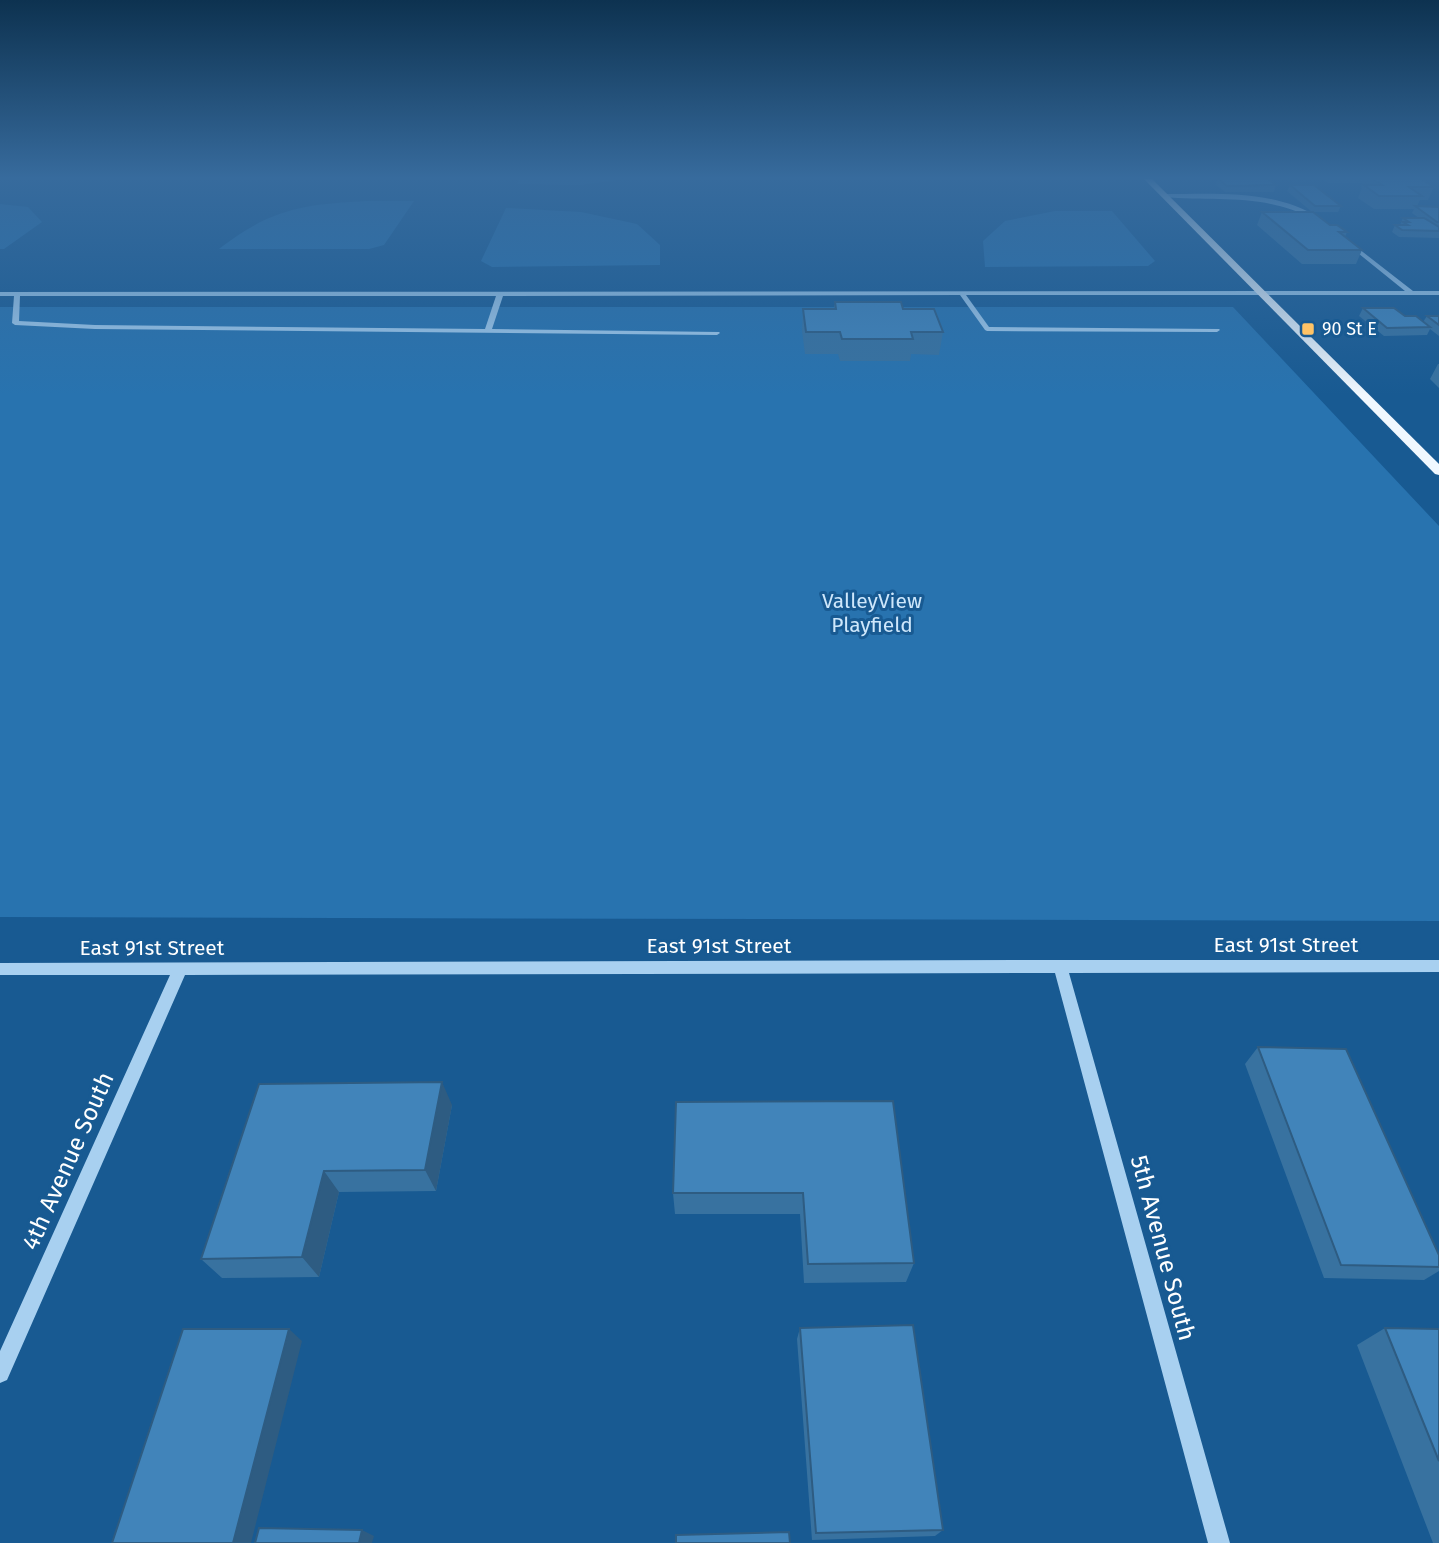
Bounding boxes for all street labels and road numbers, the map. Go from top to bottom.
street label: East 91st Street [1214,932,1359,958]
street label: East 91st Street [647,933,792,959]
street label: East 91st Street [80,935,225,961]
street label: 4th Avenue South [16,1068,120,1254]
street label: 5th Avenue South [1125,1152,1201,1344]

